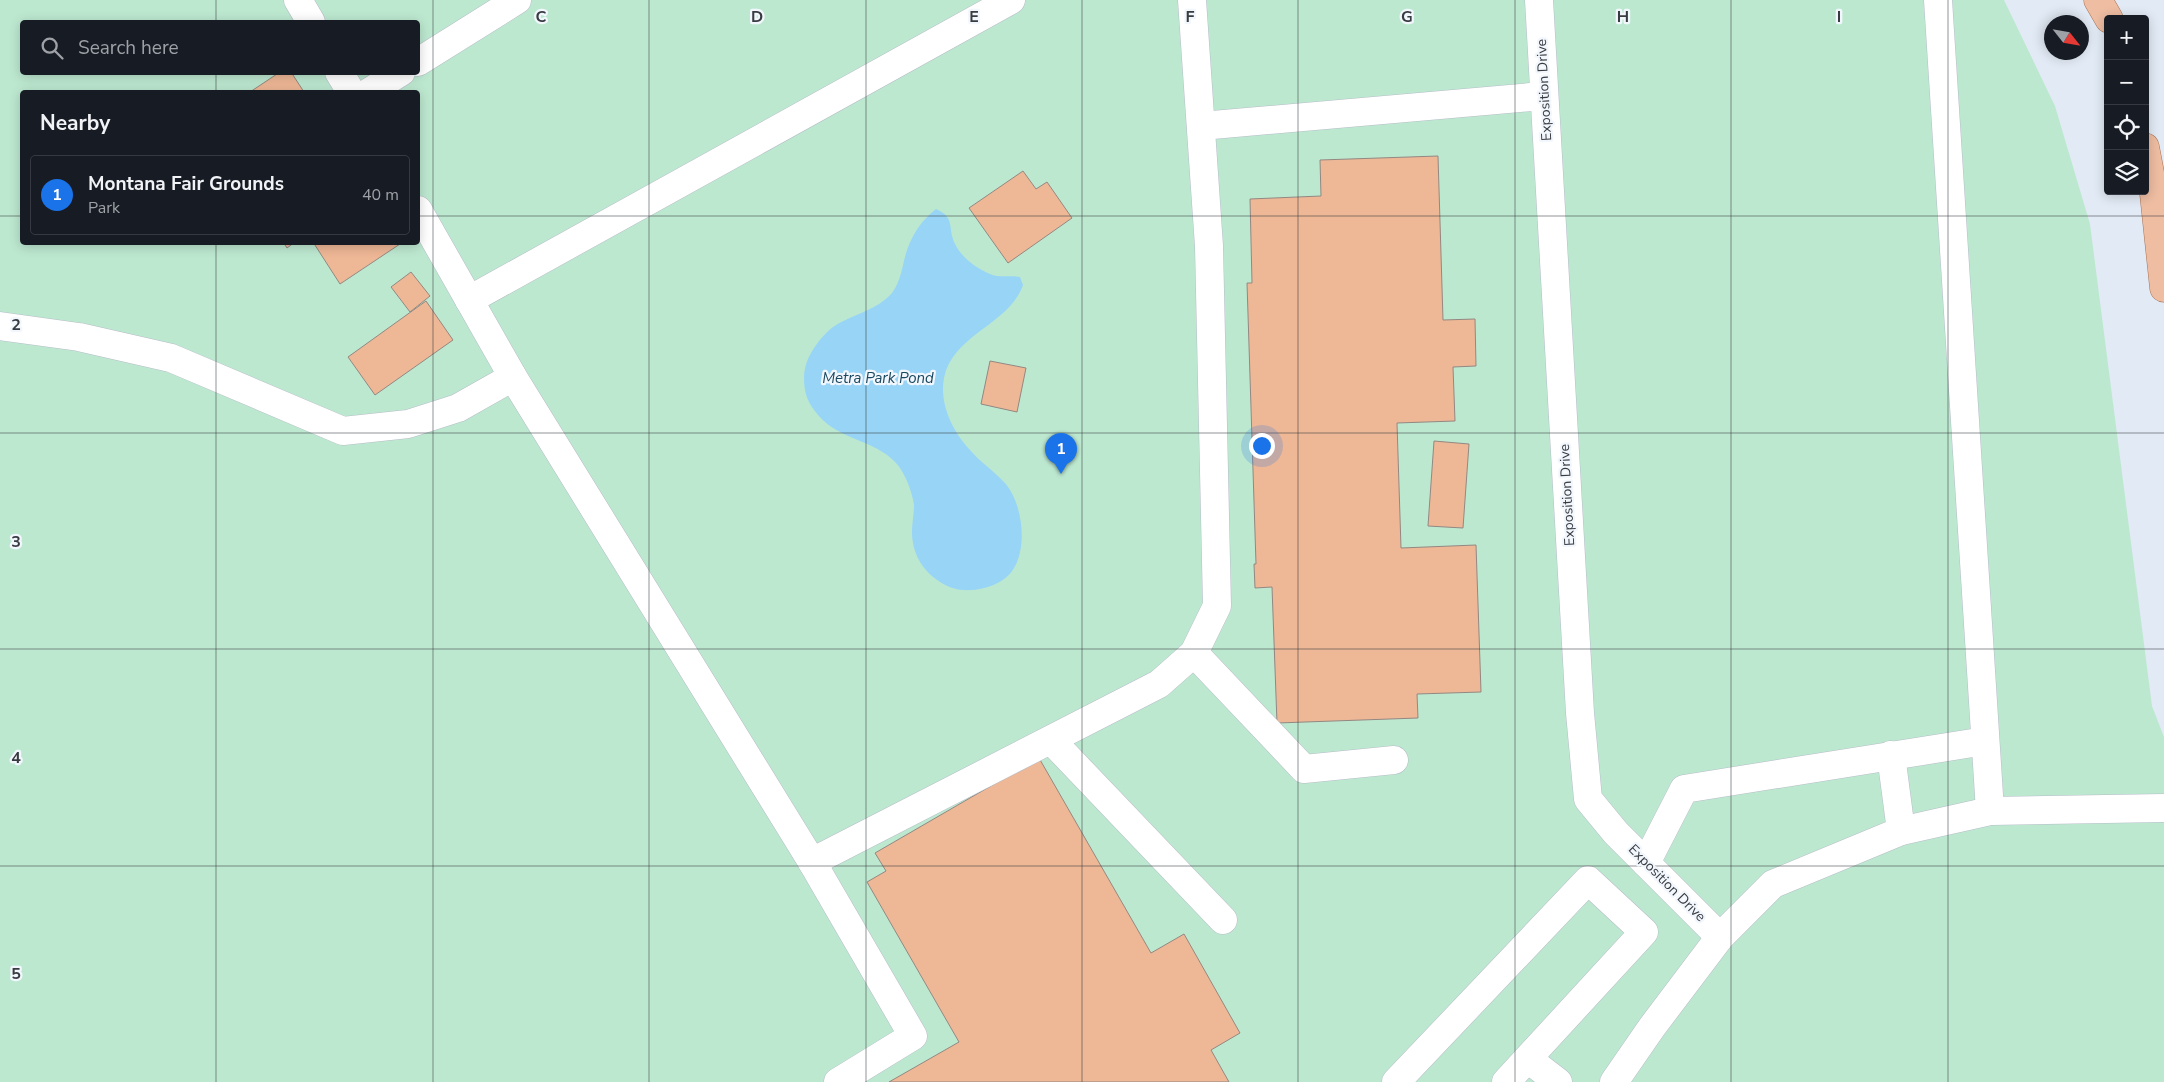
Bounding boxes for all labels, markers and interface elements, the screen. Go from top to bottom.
text: C [536,6,547,28]
text: D [751,6,763,28]
text: E [969,6,979,28]
text: F [1186,6,1195,28]
text: G [1401,6,1413,28]
text: H [1617,6,1629,28]
text: I [1837,6,1841,28]
north arrow [2044,15,2089,60]
map controls [2104,15,2149,195]
button: + [2104,15,2149,60]
search box [20,20,420,75]
icon: search [38,34,66,62]
text: Search here [78,35,179,61]
street label: Exposition Drive [1532,39,1556,141]
button: − [2104,60,2149,105]
button: locate [2104,105,2149,150]
text: Nearby [40,109,110,137]
button: layers [2104,150,2149,195]
text: Montana Fair Grounds [88,171,284,197]
text: 1 [52,184,62,206]
text: 40 m [362,184,399,206]
text: Park [88,197,120,219]
text: 2 [11,314,21,336]
water label: Metra Park Pond [822,368,934,388]
pin: 1 [1045,433,1077,474]
your location [1249,433,1275,459]
street label: Exposition Drive [1555,444,1579,546]
text: 3 [11,531,21,553]
text: 4 [11,747,21,769]
street label: Exposition Drive [1624,840,1710,926]
text: 5 [11,963,21,985]

